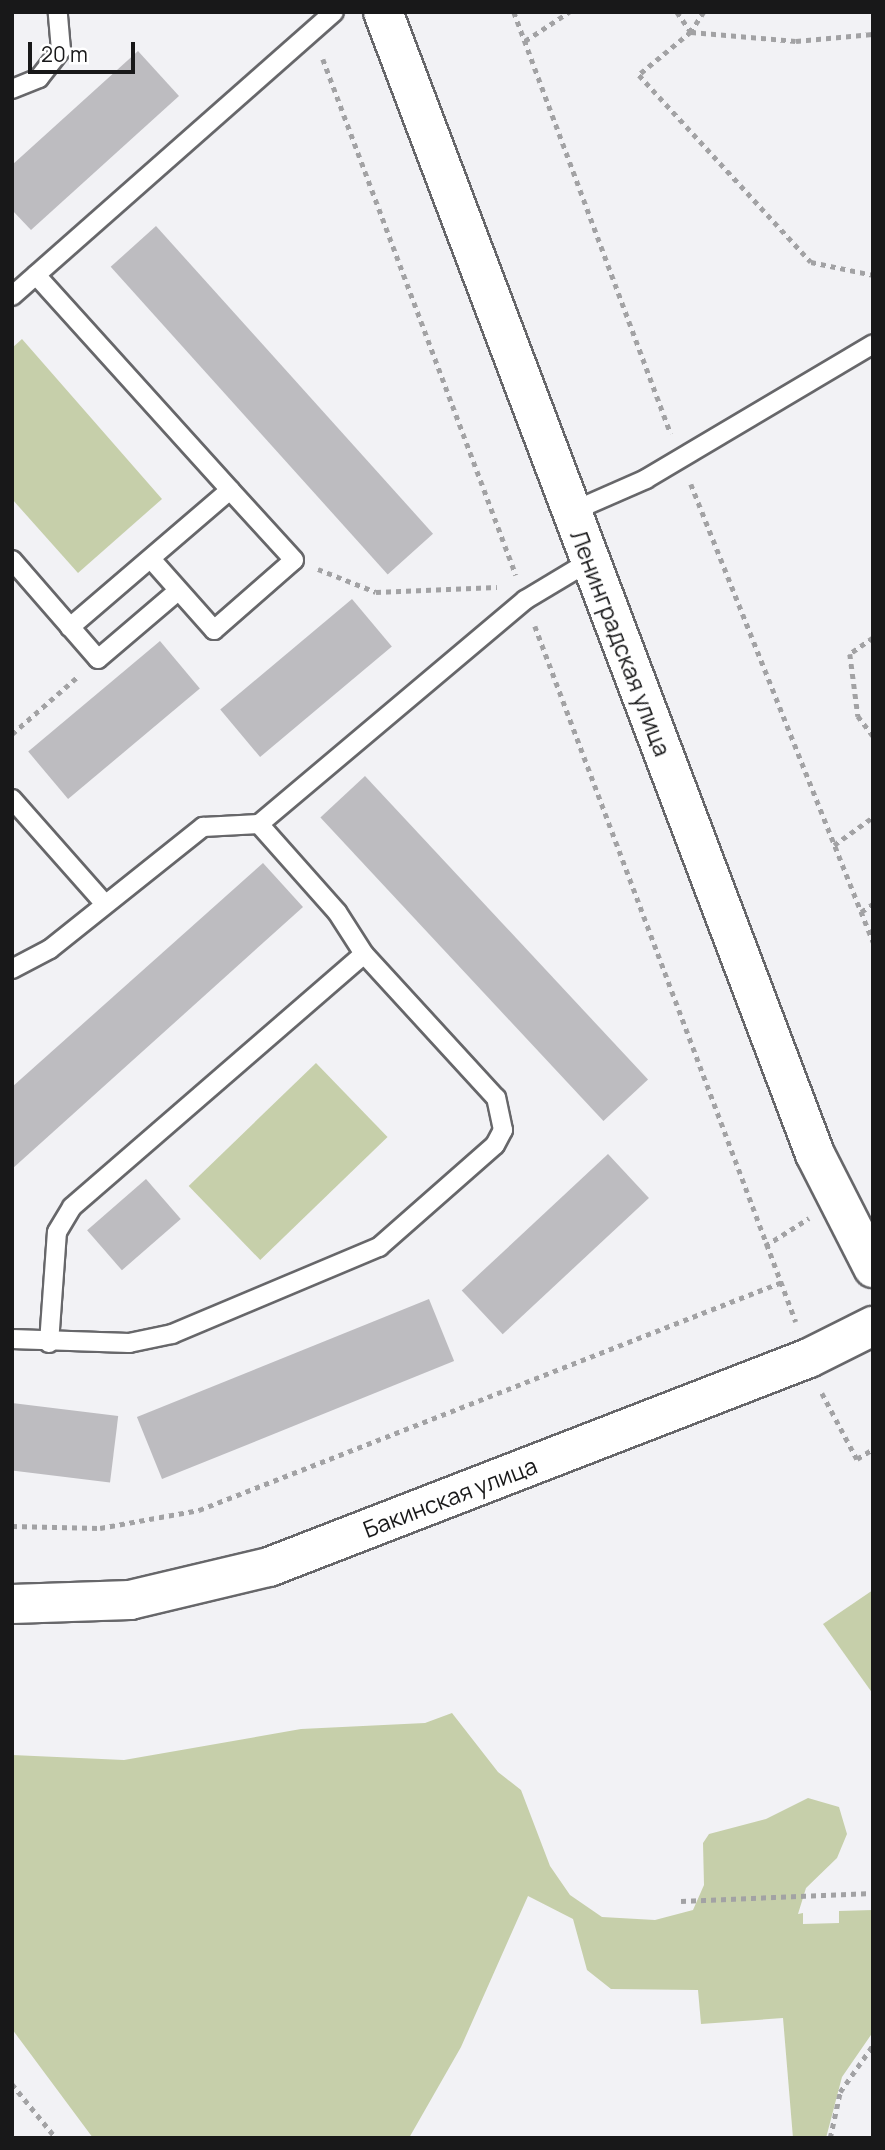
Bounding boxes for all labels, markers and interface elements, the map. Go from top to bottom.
scale bar [32,28,138,72]
text: 20 m [41,40,88,68]
street label: Ленинградская улица [565,526,677,760]
street label: Бакинская улица [359,1451,541,1543]

